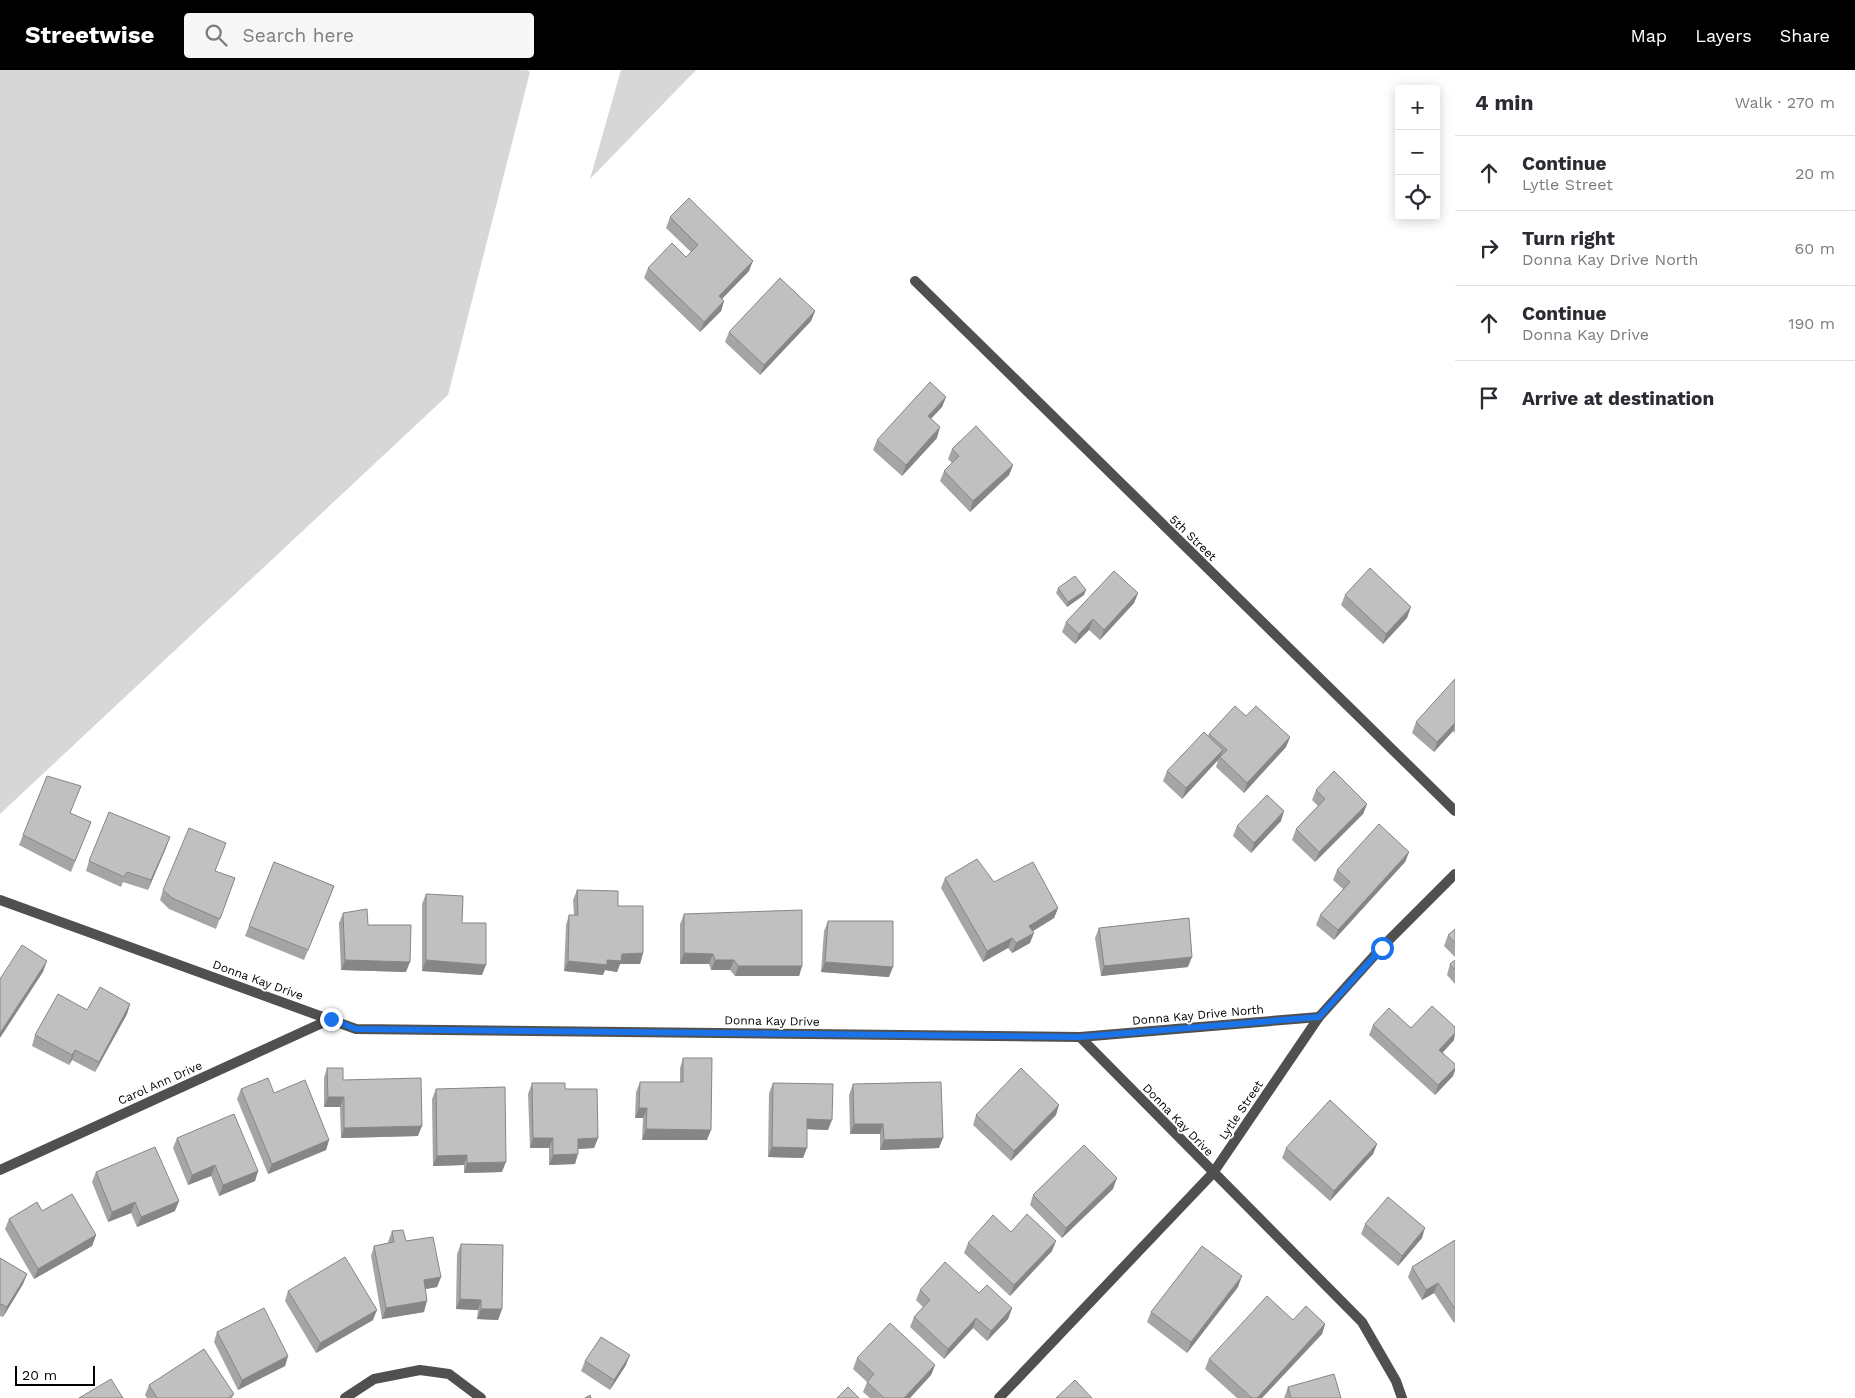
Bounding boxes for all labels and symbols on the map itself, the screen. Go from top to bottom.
street label: 5th Street [1167,512,1219,564]
route start [1371,937,1394,960]
street label: Donna Kay Drive [211,957,305,1003]
street label: Donna Kay Drive North [1131,1002,1265,1028]
route end [320,1008,343,1031]
street label: Donna Kay Drive [724,1013,820,1029]
street label: Carol Ann Drive [116,1058,204,1108]
street label: Lytle Street [1216,1078,1266,1142]
street label: Donna Kay Drive [1140,1081,1216,1159]
scale bar [15,1363,95,1386]

